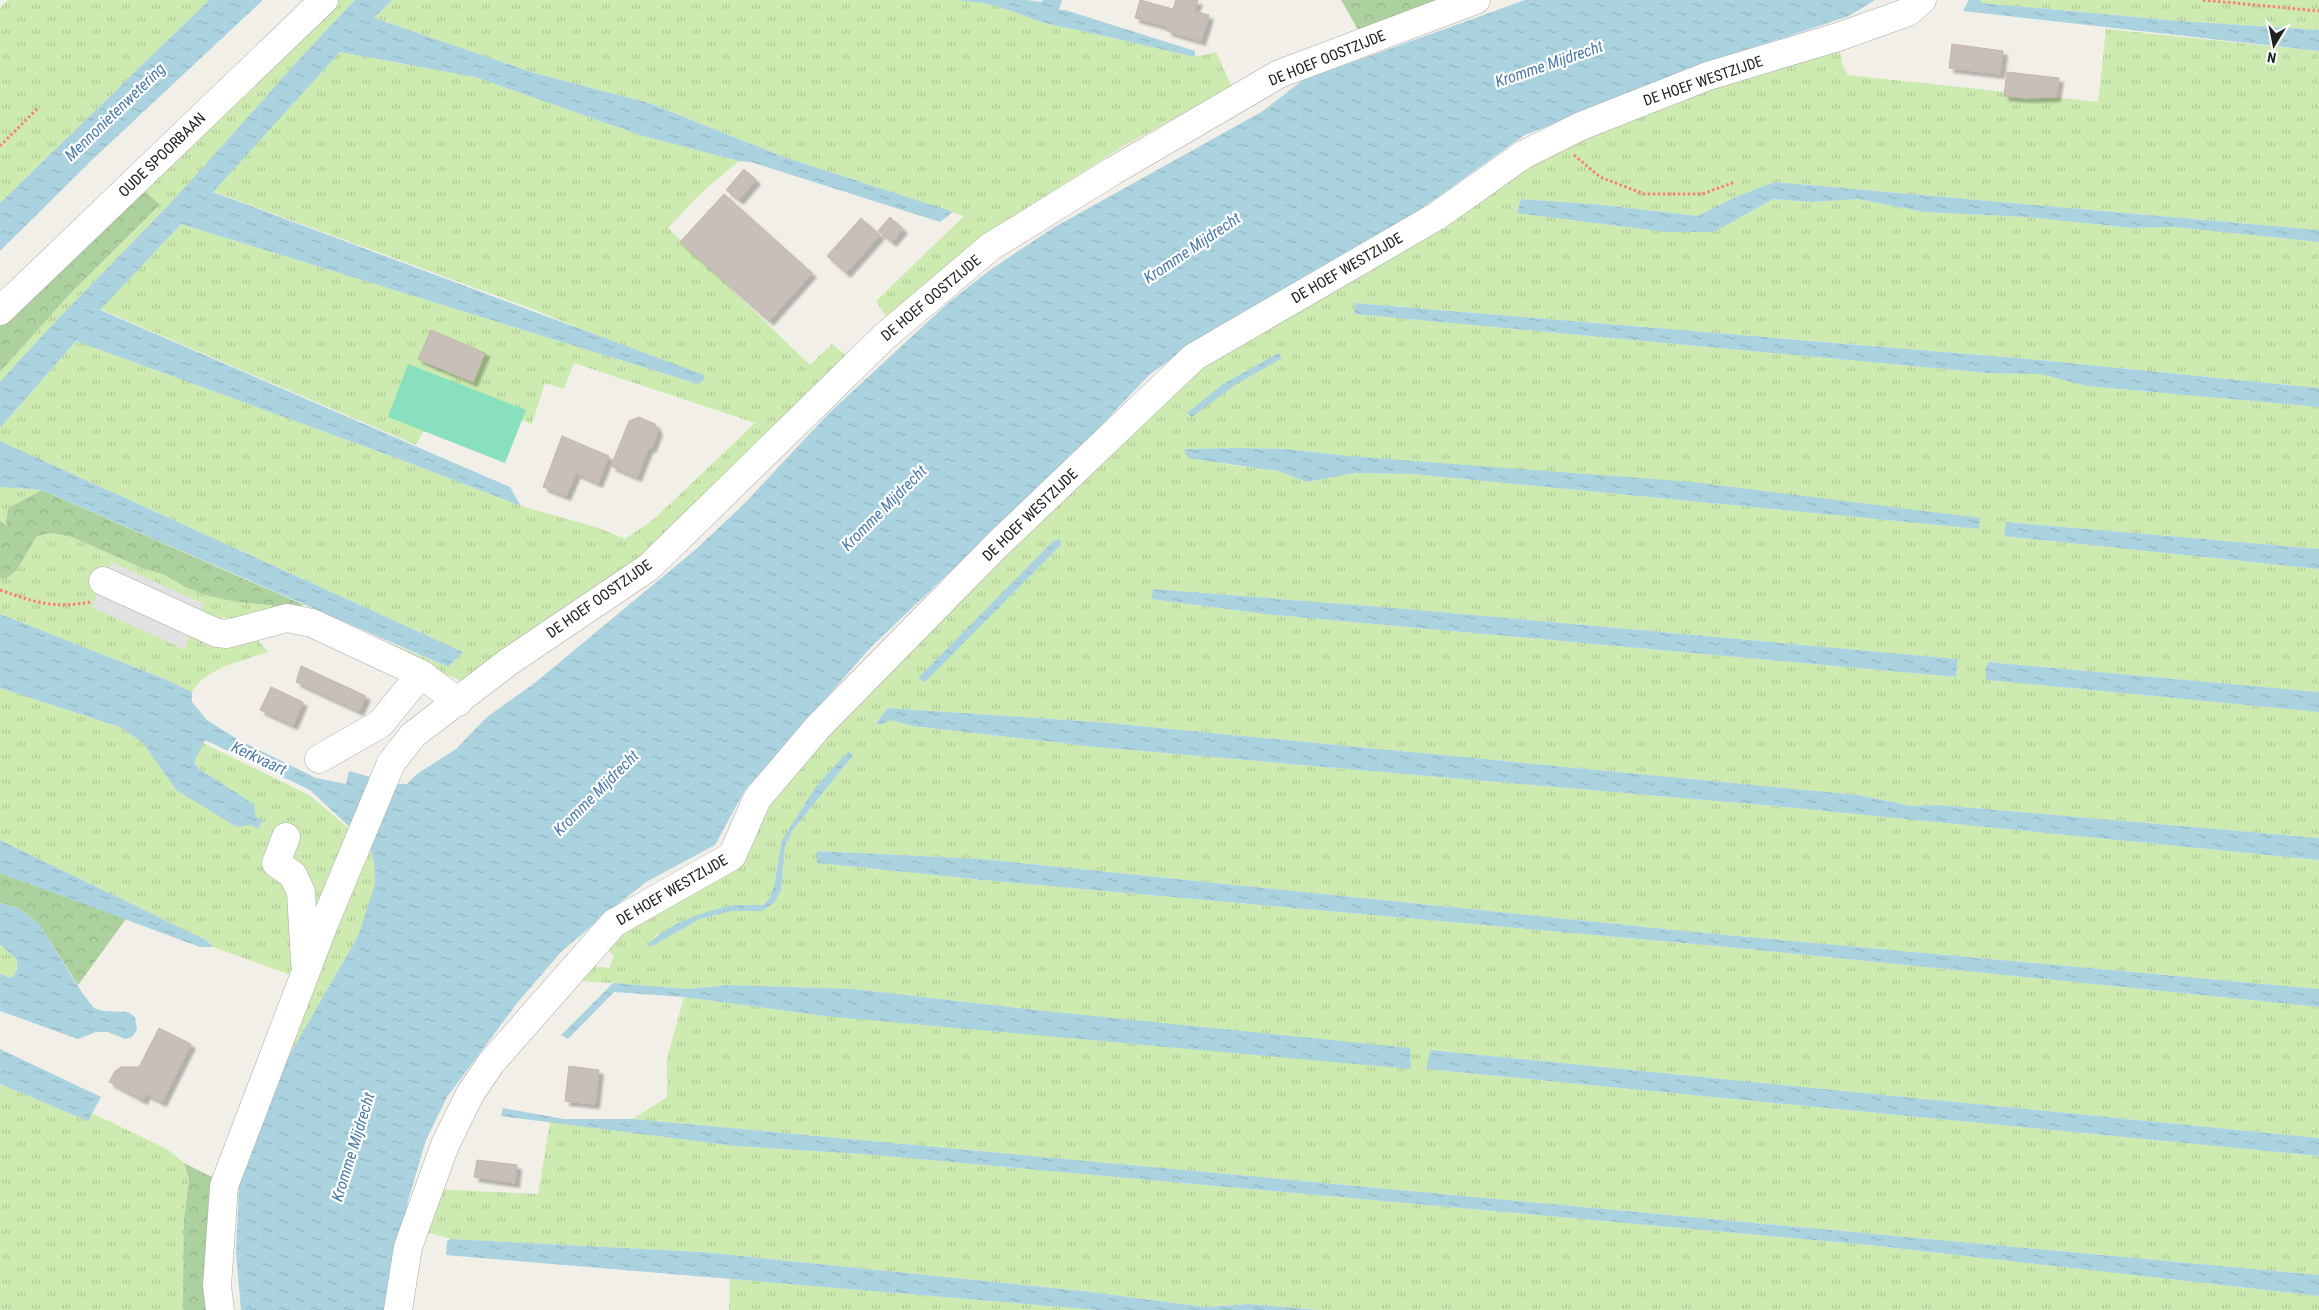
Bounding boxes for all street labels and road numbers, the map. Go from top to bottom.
street label: DE HOEF OOSTZIJDE [1266,26,1388,90]
street label: DE HOEF WESTZIJDE [1641,52,1765,110]
street label: OUDE SPOORBAAN [115,109,209,201]
street label: DE HOEF WESTZIJDE [1288,229,1406,307]
street label: DE HOEF OOSTZIJDE [878,251,984,345]
street label: DE HOEF WESTZIJDE [979,465,1081,565]
street label: DE HOEF OOSTZIJDE [543,556,655,642]
street label: DE HOEF WESTZIJDE [613,851,731,929]

